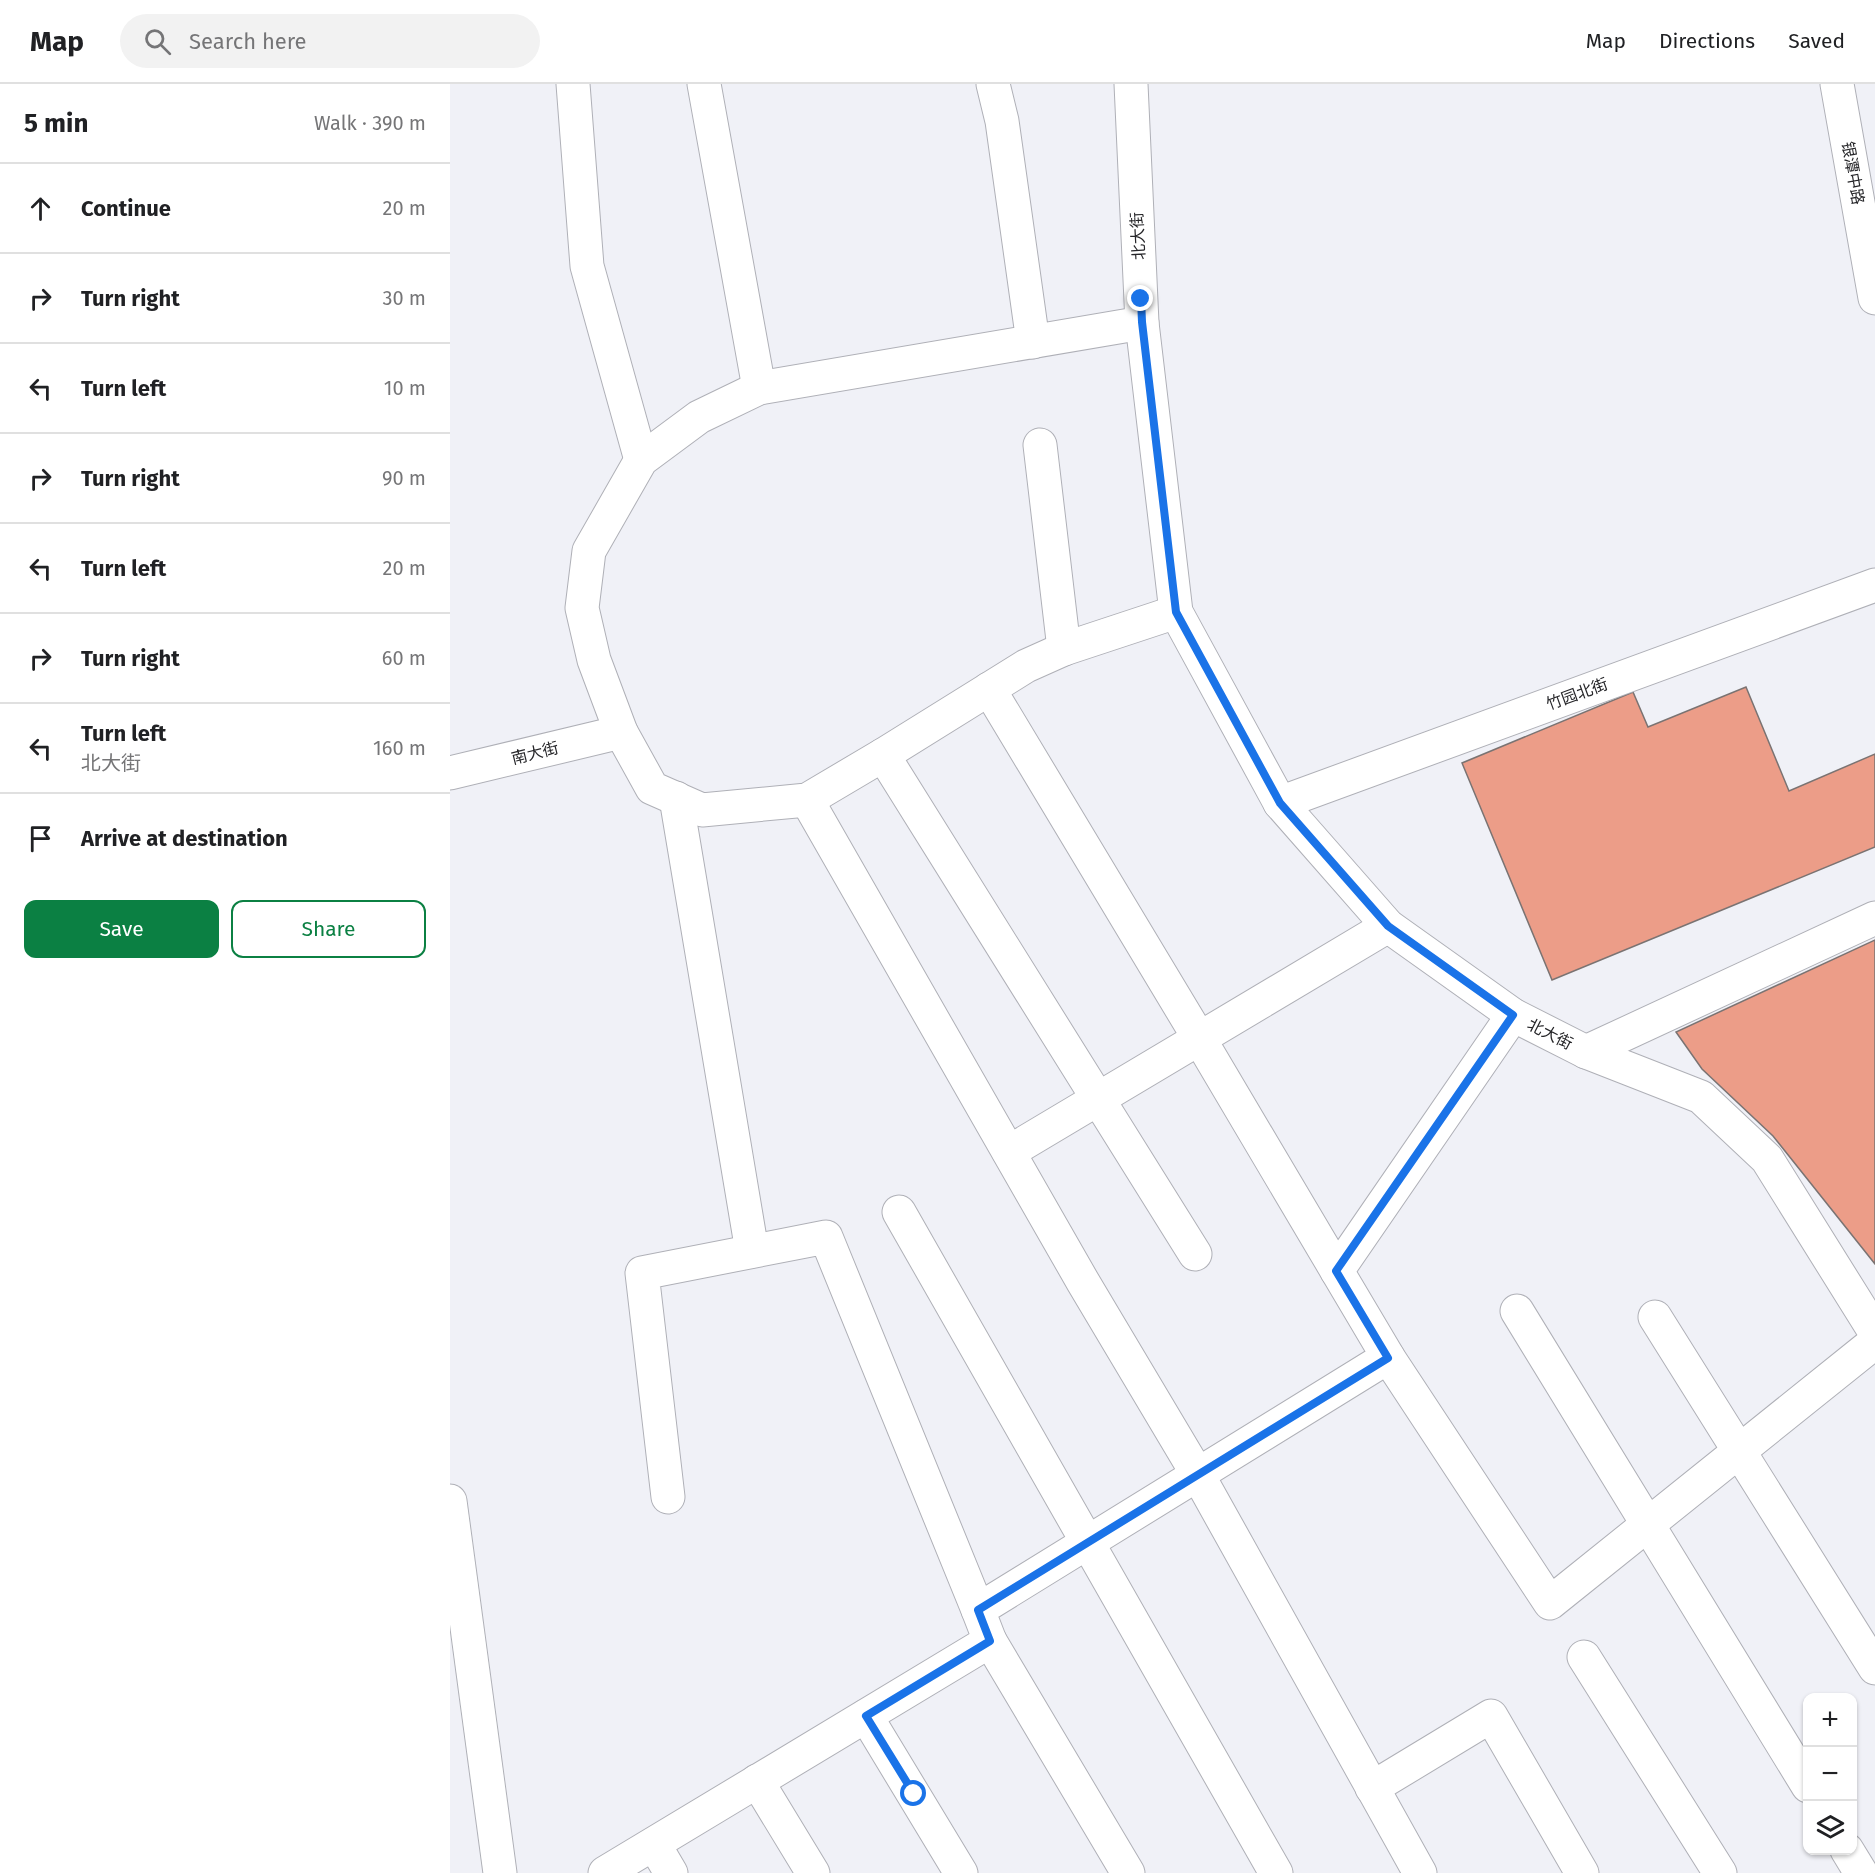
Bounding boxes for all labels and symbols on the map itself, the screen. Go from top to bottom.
street label: 银潭中路 [1838,140,1868,206]
street label: 北大街 [1127,212,1149,260]
route end [1127,285,1153,311]
street label: 竹园北街 [1544,674,1610,714]
street label: 南大街 [509,738,561,768]
street label: 北大街 [1524,1015,1576,1053]
route start [900,1780,926,1806]

